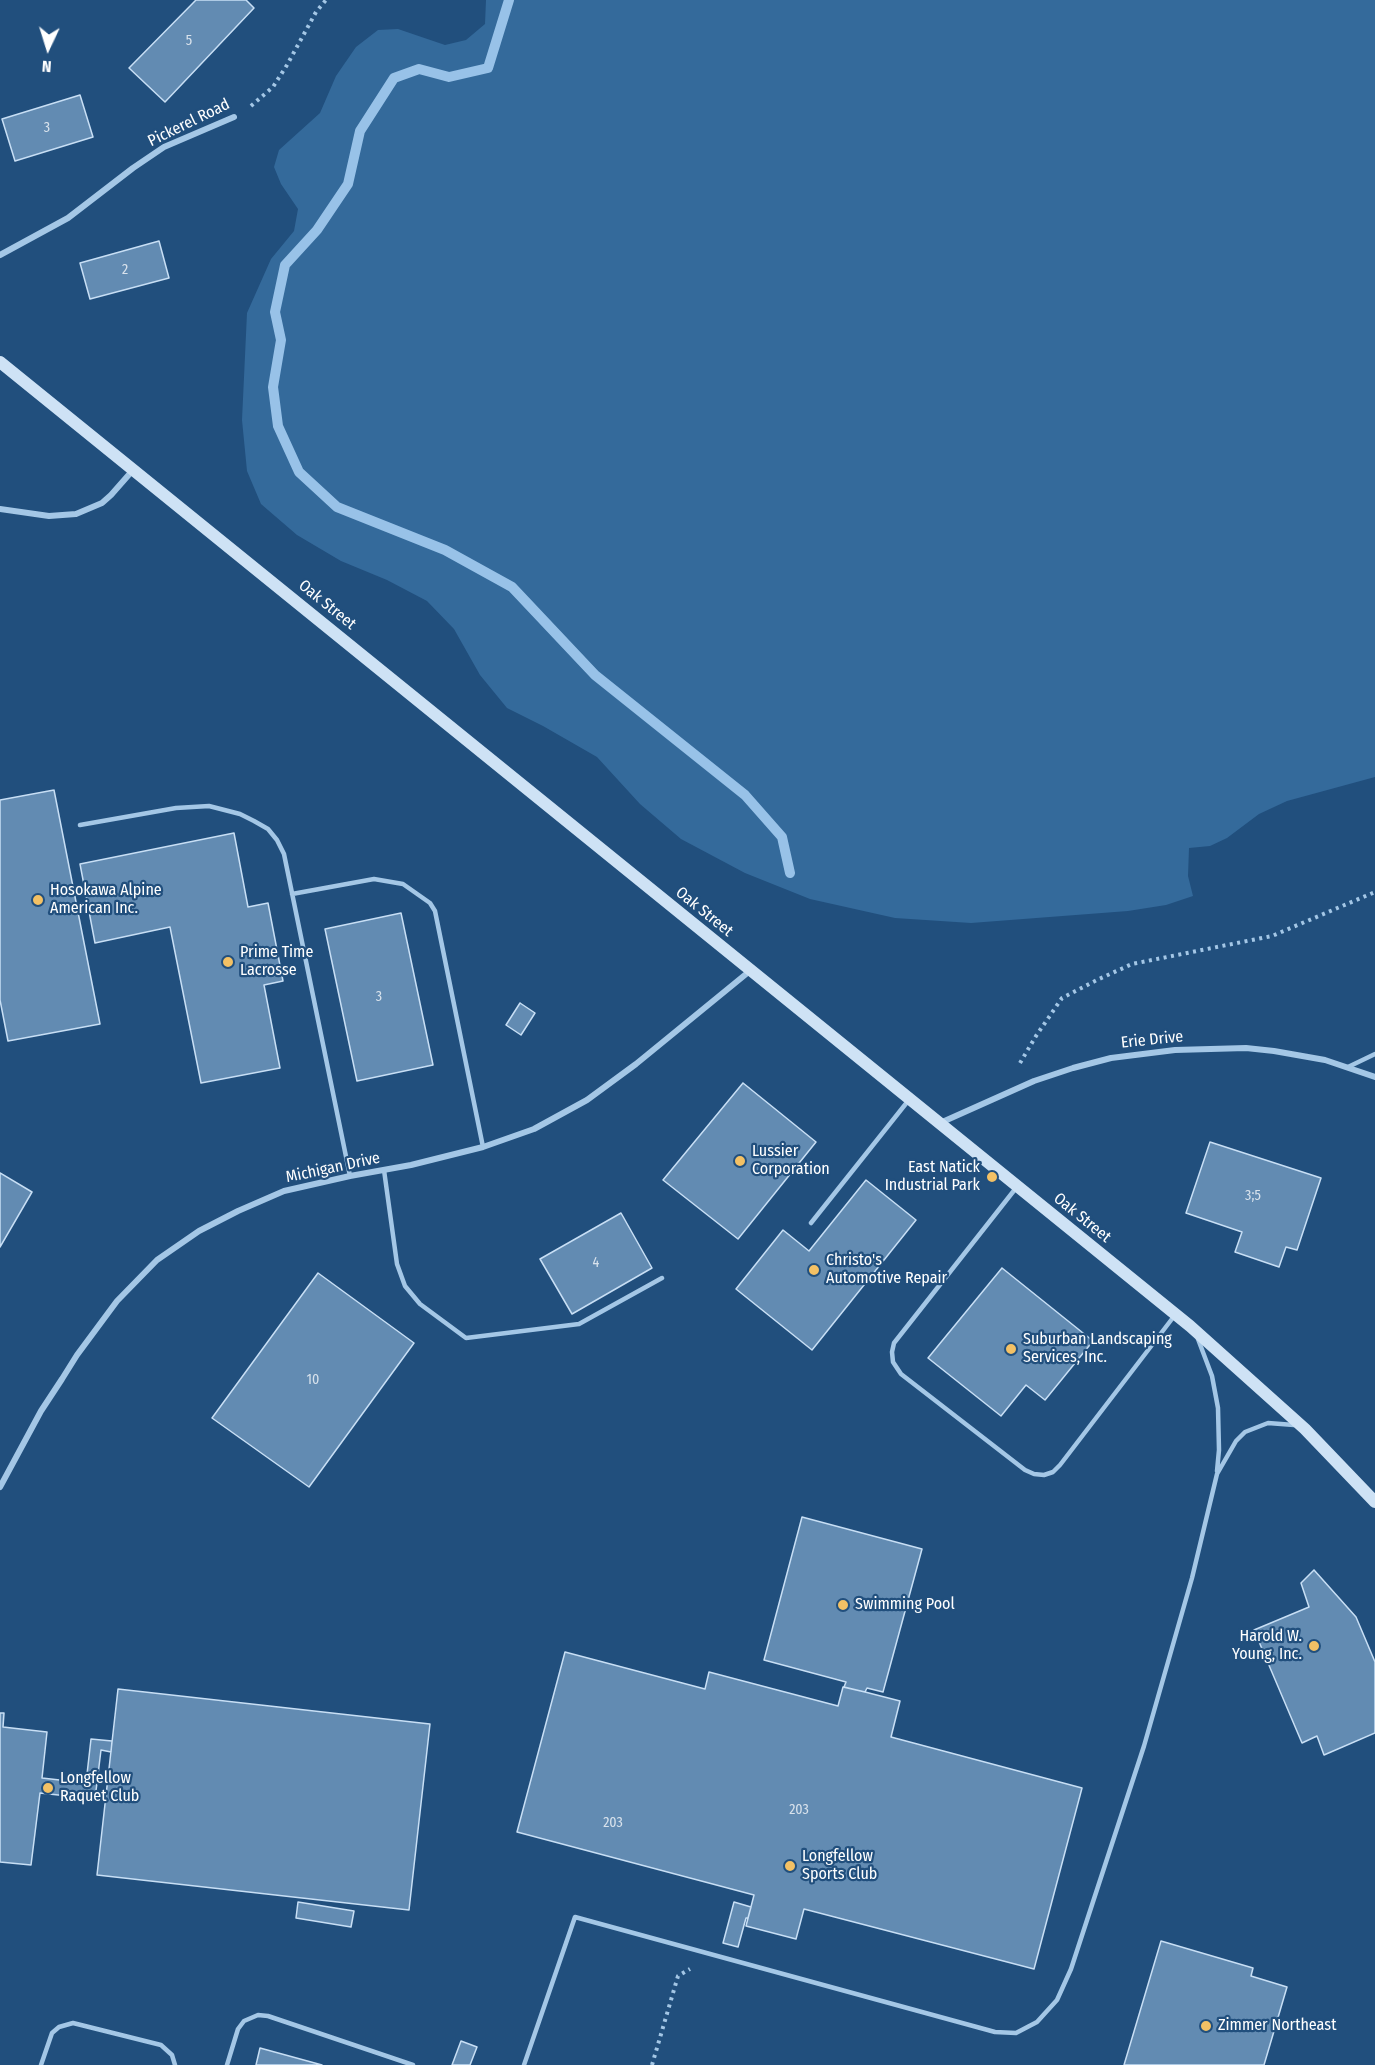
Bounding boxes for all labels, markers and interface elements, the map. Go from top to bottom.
north arrow [18,18,78,78]
house number: 5 [186,33,192,49]
text: N [41,57,52,76]
street label: Pickerel Road [145,95,233,151]
house number: 3 [44,120,50,136]
house number: 2 [122,262,128,278]
street label: Oak Street [294,576,360,634]
place label: Hosokawa Alpine American Inc. [50,881,162,919]
street label: Oak Street [671,883,737,941]
marker: Hosokawa Alpine American Inc. [31,893,45,907]
place label: Prime Time Lacrosse [240,943,313,981]
marker: Prime Time Lacrosse [221,955,235,969]
house number: 3 [376,989,382,1005]
street label: Erie Drive [1120,1027,1184,1053]
place label: Lussier Corporation [752,1142,830,1180]
street label: Michigan Drive [284,1149,382,1187]
marker: Lussier Corporation [733,1154,747,1168]
place label: East Natick Industrial Park [885,1158,980,1196]
marker: East Natick Industrial Park [985,1170,999,1184]
house number: 3;5 [1245,1188,1261,1204]
street label: Oak Street [1049,1189,1115,1247]
place label: Christo's Automotive Repair [826,1251,947,1289]
house number: 4 [593,1255,599,1271]
marker: Christo's Automotive Repair [807,1263,821,1277]
place label: Suburban Landscaping Services, Inc. [1023,1330,1172,1368]
marker: Suburban Landscaping Services, Inc. [1004,1342,1018,1356]
house number: 10 [307,1372,319,1388]
place label: Swimming Pool [855,1595,955,1615]
marker: Swimming Pool [836,1598,850,1612]
place label: Harold W. Young, Inc. [1232,1627,1302,1665]
marker: Harold W. Young, Inc. [1307,1639,1321,1653]
place label: Longfellow Raquet Club [60,1769,139,1807]
marker: Longfellow Raquet Club [41,1781,55,1795]
house number: 203 [789,1802,809,1818]
house number: 203 [603,1815,623,1831]
place label: Longfellow Sports Club [802,1847,877,1885]
marker: Longfellow Sports Club [783,1859,797,1873]
place label: Zimmer Northeast [1218,2016,1336,2036]
marker: Zimmer Northeast [1199,2019,1213,2033]

